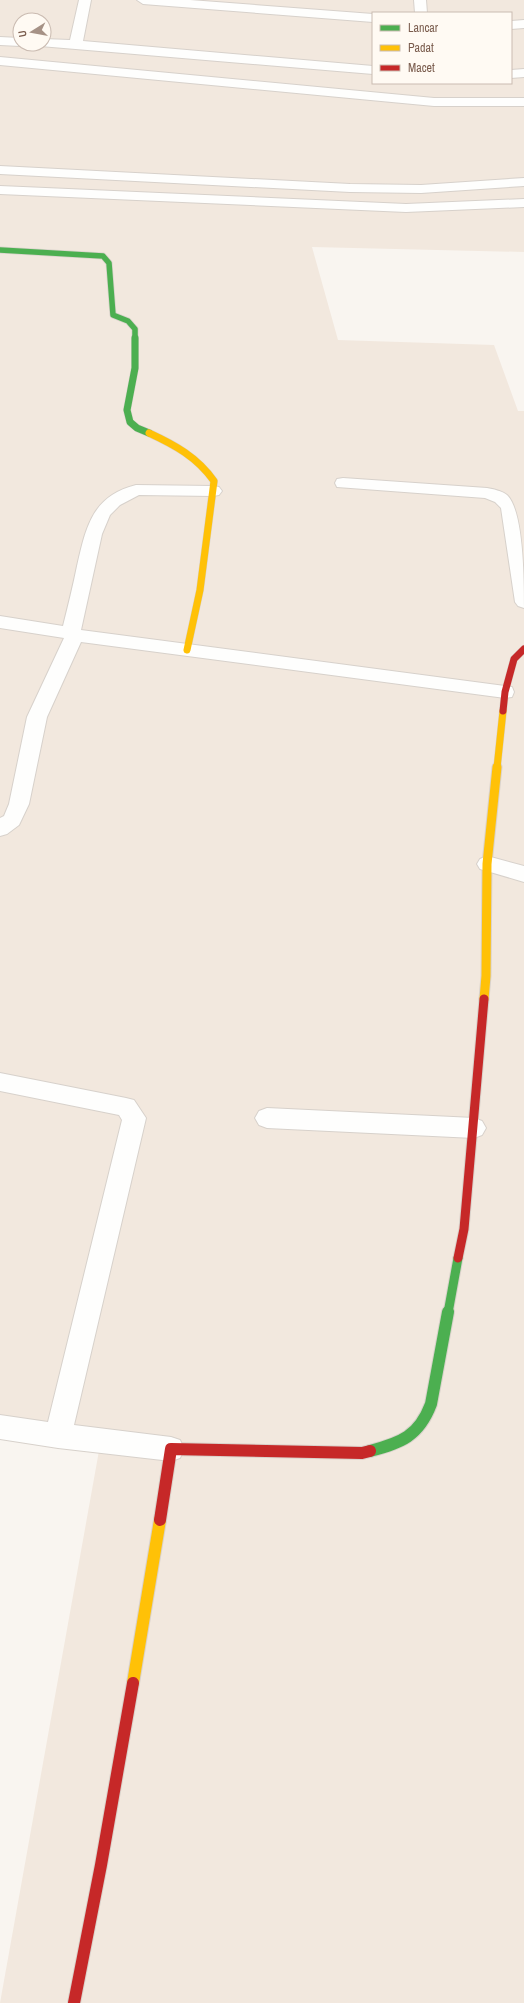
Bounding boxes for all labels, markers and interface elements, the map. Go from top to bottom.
north arrow [12,12,52,52]
legend [372,12,512,84]
text: Lancar [408,20,439,36]
text: U [15,29,30,38]
text: Padat [408,40,434,56]
text: Macet [408,60,435,76]

